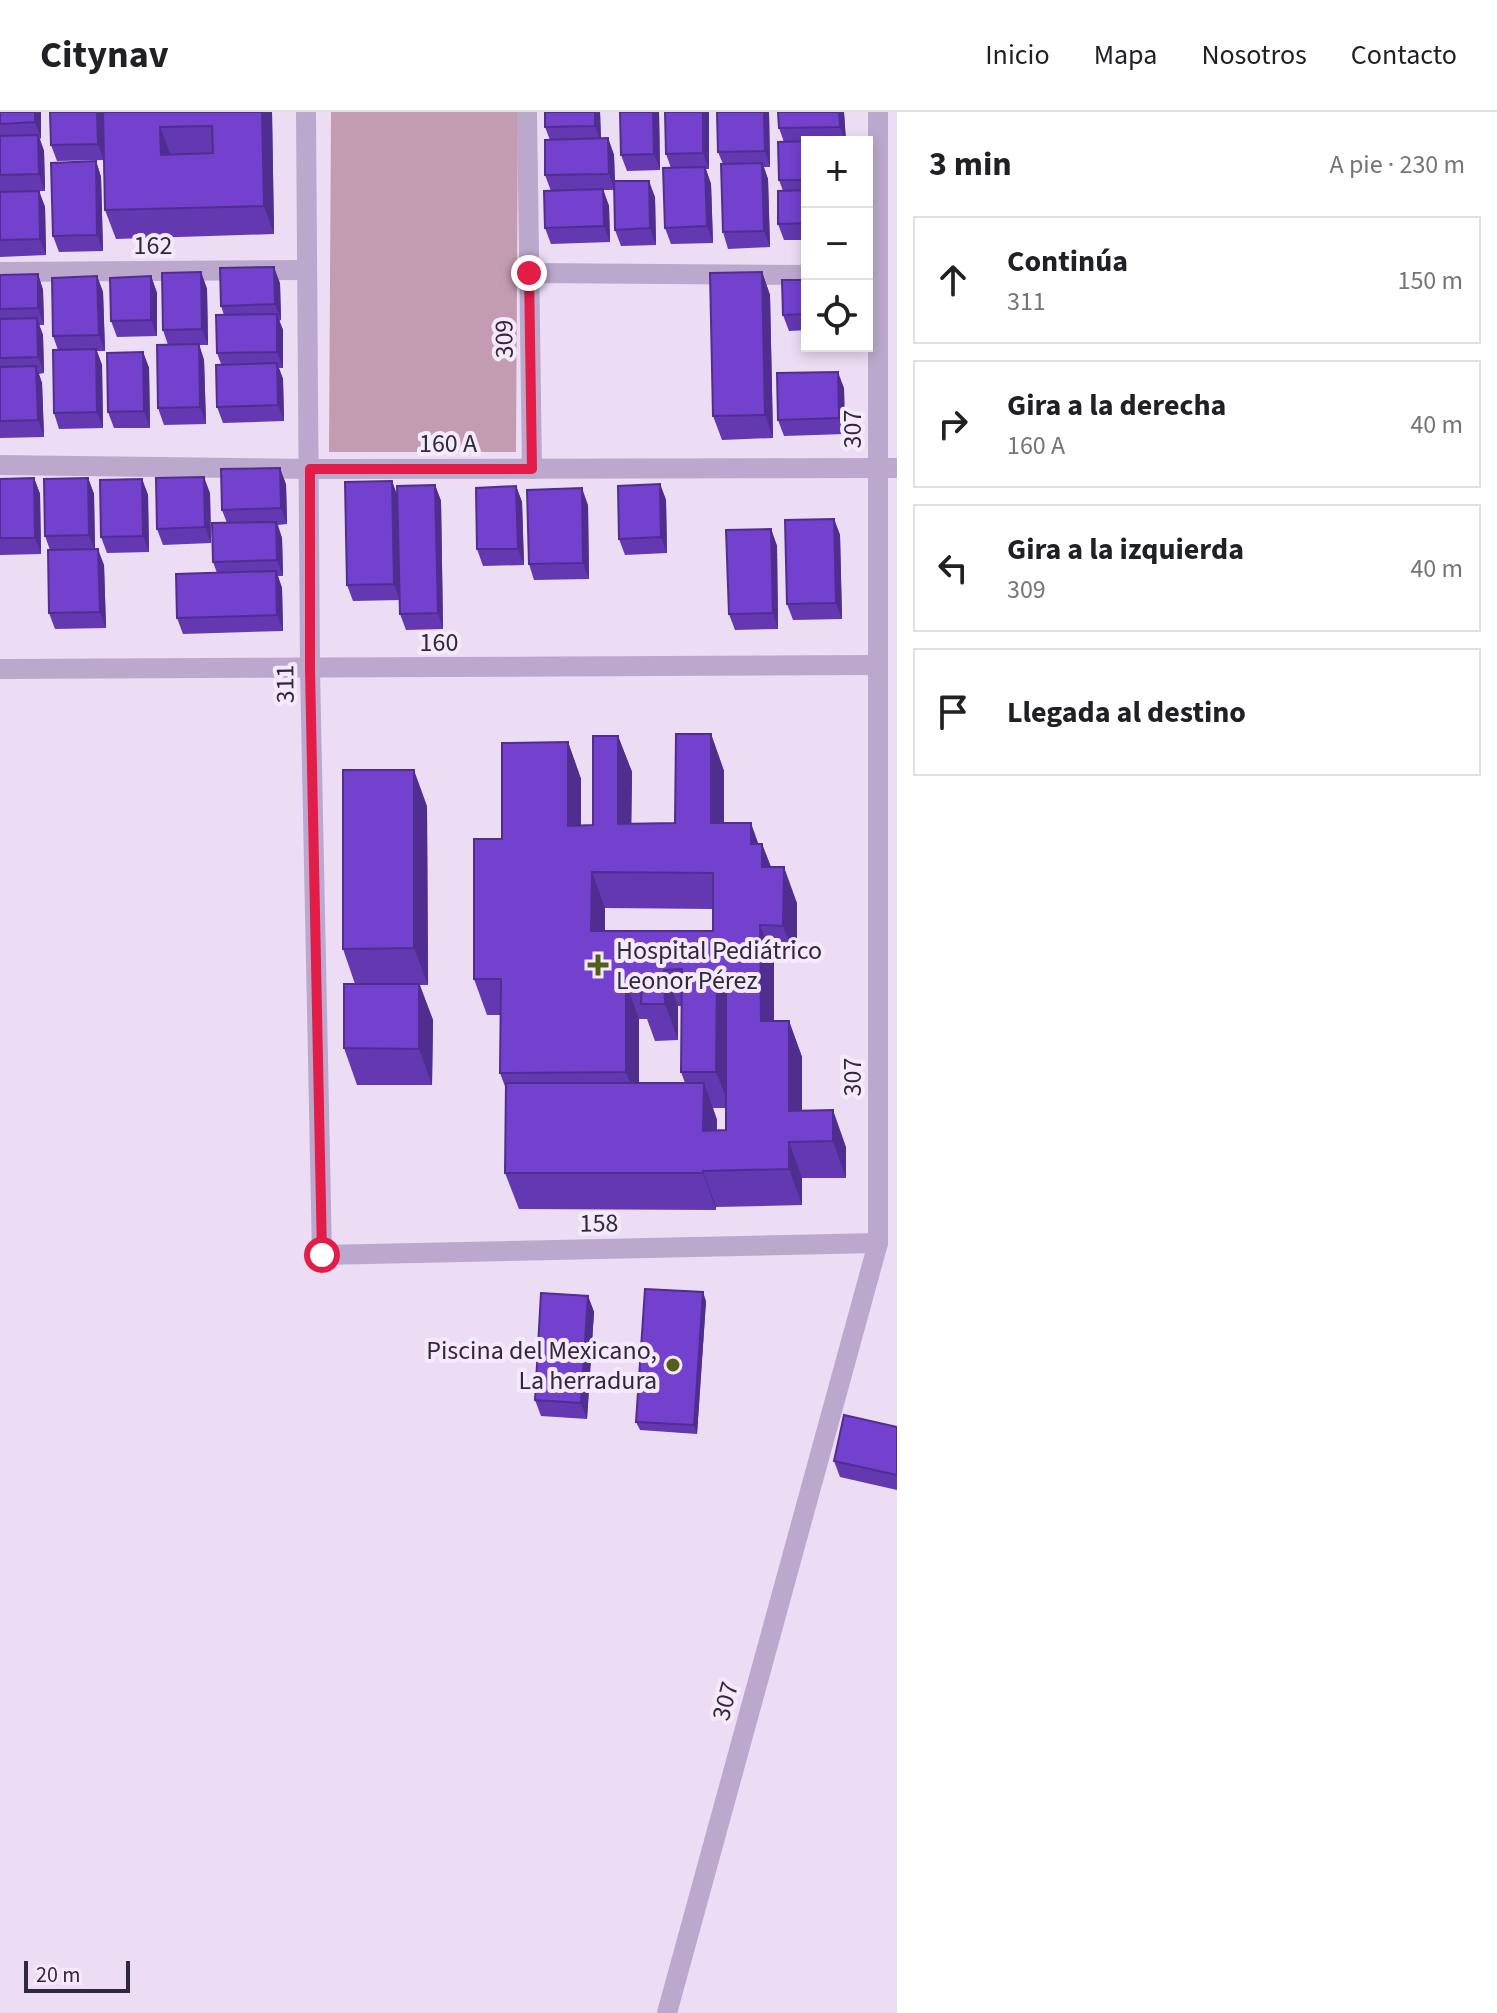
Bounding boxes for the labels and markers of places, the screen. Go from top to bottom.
place label: Hospital Pediátrico Leonor Pérez [616,932,822,999]
marker: Hospital Pediátrico Leonor Pérez [587,954,609,976]
place label: Piscina del Mexicano, La herradura [426,1332,657,1399]
marker: Piscina del Mexicano, La herradura [664,1356,682,1374]

